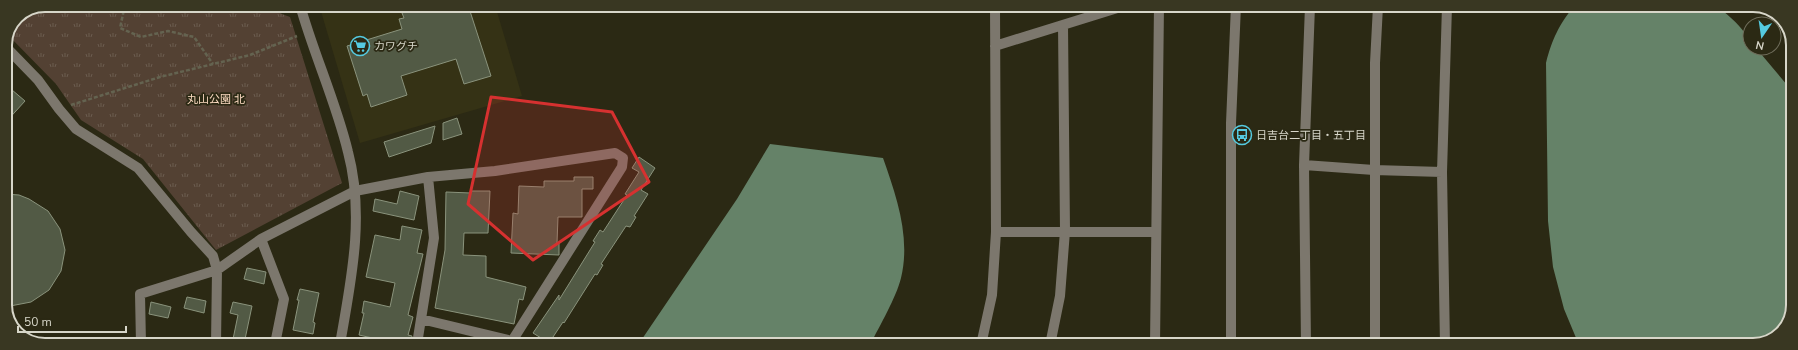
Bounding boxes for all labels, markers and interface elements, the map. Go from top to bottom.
north arrow [1742,16,1782,56]
supermarket icon: カワグチ [349,35,371,57]
text: N [1754,37,1766,53]
place label: カワグチ [374,39,418,54]
park label: 丸山公園 北 [187,92,245,107]
bus stop icon: 日吉台二丁目・五丁目 [1231,124,1253,146]
place label: 日吉台二丁目・五丁目 [1256,128,1366,143]
scale bar [18,308,126,334]
text: 50 m [24,314,52,330]

